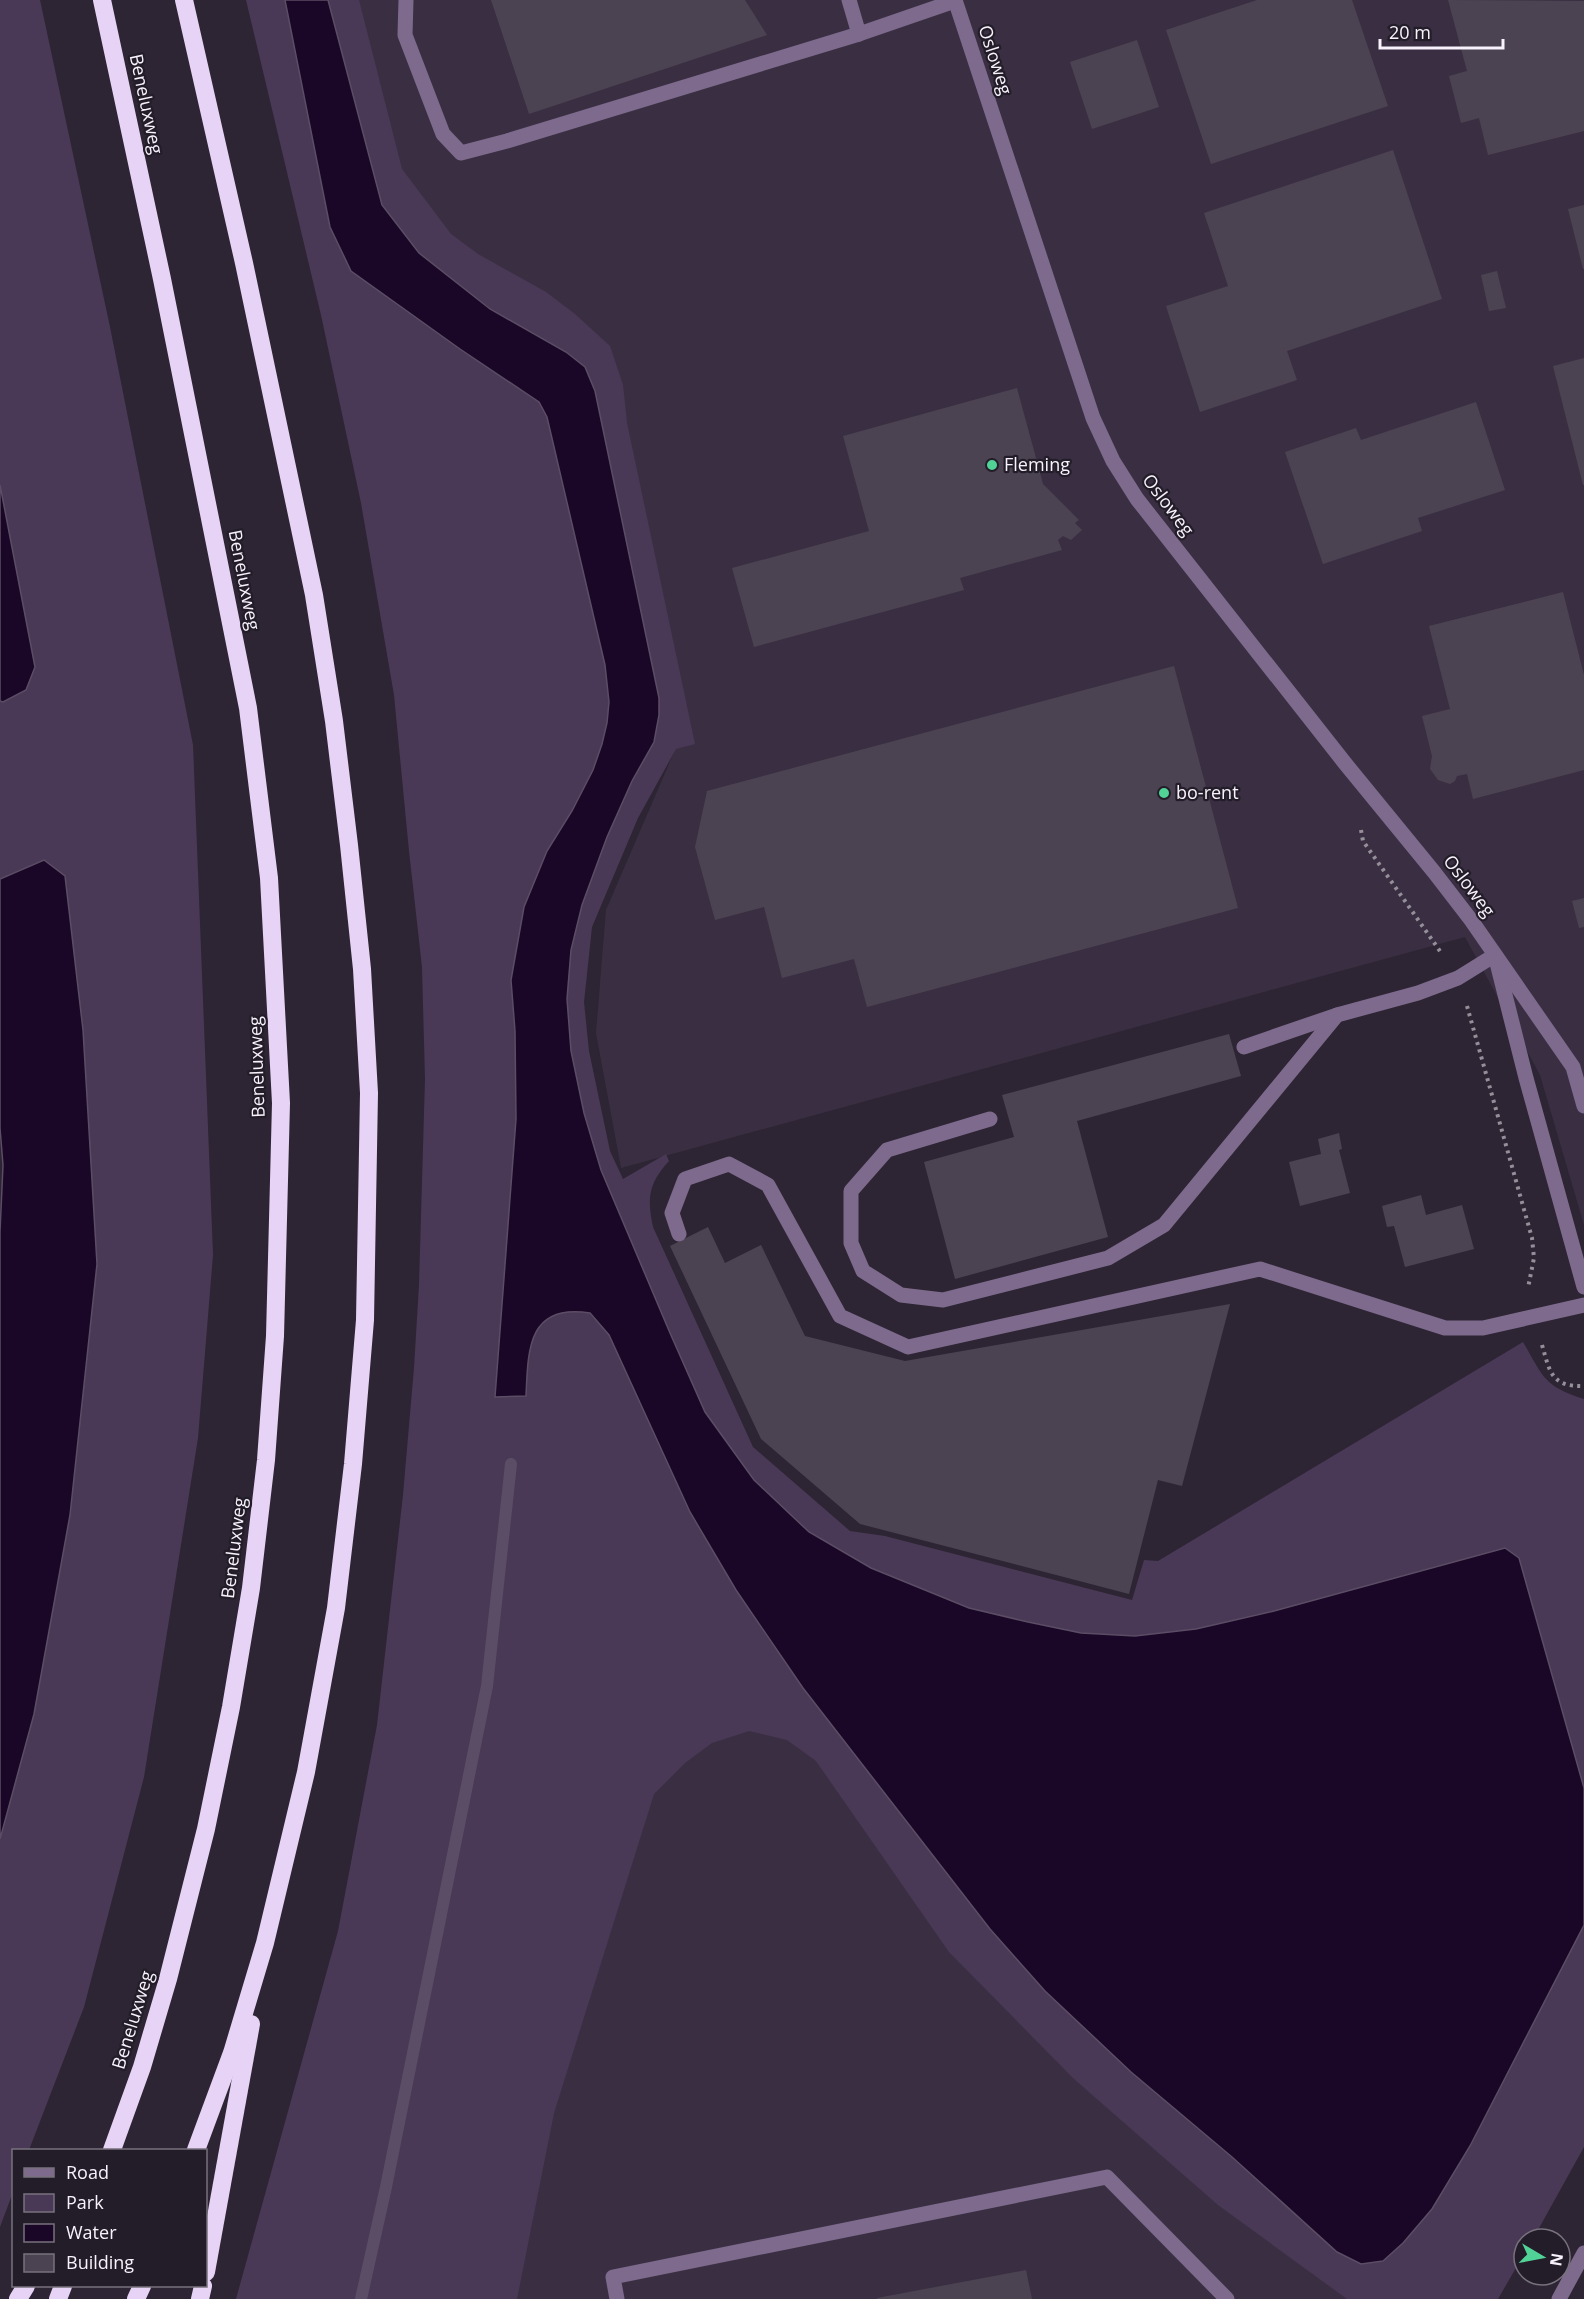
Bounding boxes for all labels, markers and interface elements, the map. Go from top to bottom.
scale bar [1380,12,1503,50]
text: 20 m [1389,20,1431,44]
street label: Osloweg [973,22,1019,98]
street label: Beneluxweg [125,52,169,156]
place label: Fleming [1004,452,1070,476]
marker: Fleming [985,458,999,472]
street label: Osloweg [1138,469,1200,540]
street label: Beneluxweg [223,528,267,632]
place label: bo-rent [1176,780,1239,804]
marker: bo-rent [1157,786,1171,800]
street label: Osloweg [1439,850,1501,921]
street label: Beneluxweg [242,1016,270,1118]
street label: Beneluxweg [215,1496,251,1600]
street label: Beneluxweg [106,1967,158,2072]
legend [12,2149,207,2287]
text: Road [66,2160,109,2184]
text: Park [66,2190,104,2214]
text: Water [66,2220,117,2244]
north arrow [1512,2227,1572,2287]
text: Building [66,2250,134,2274]
text: N [1545,2251,1569,2268]

